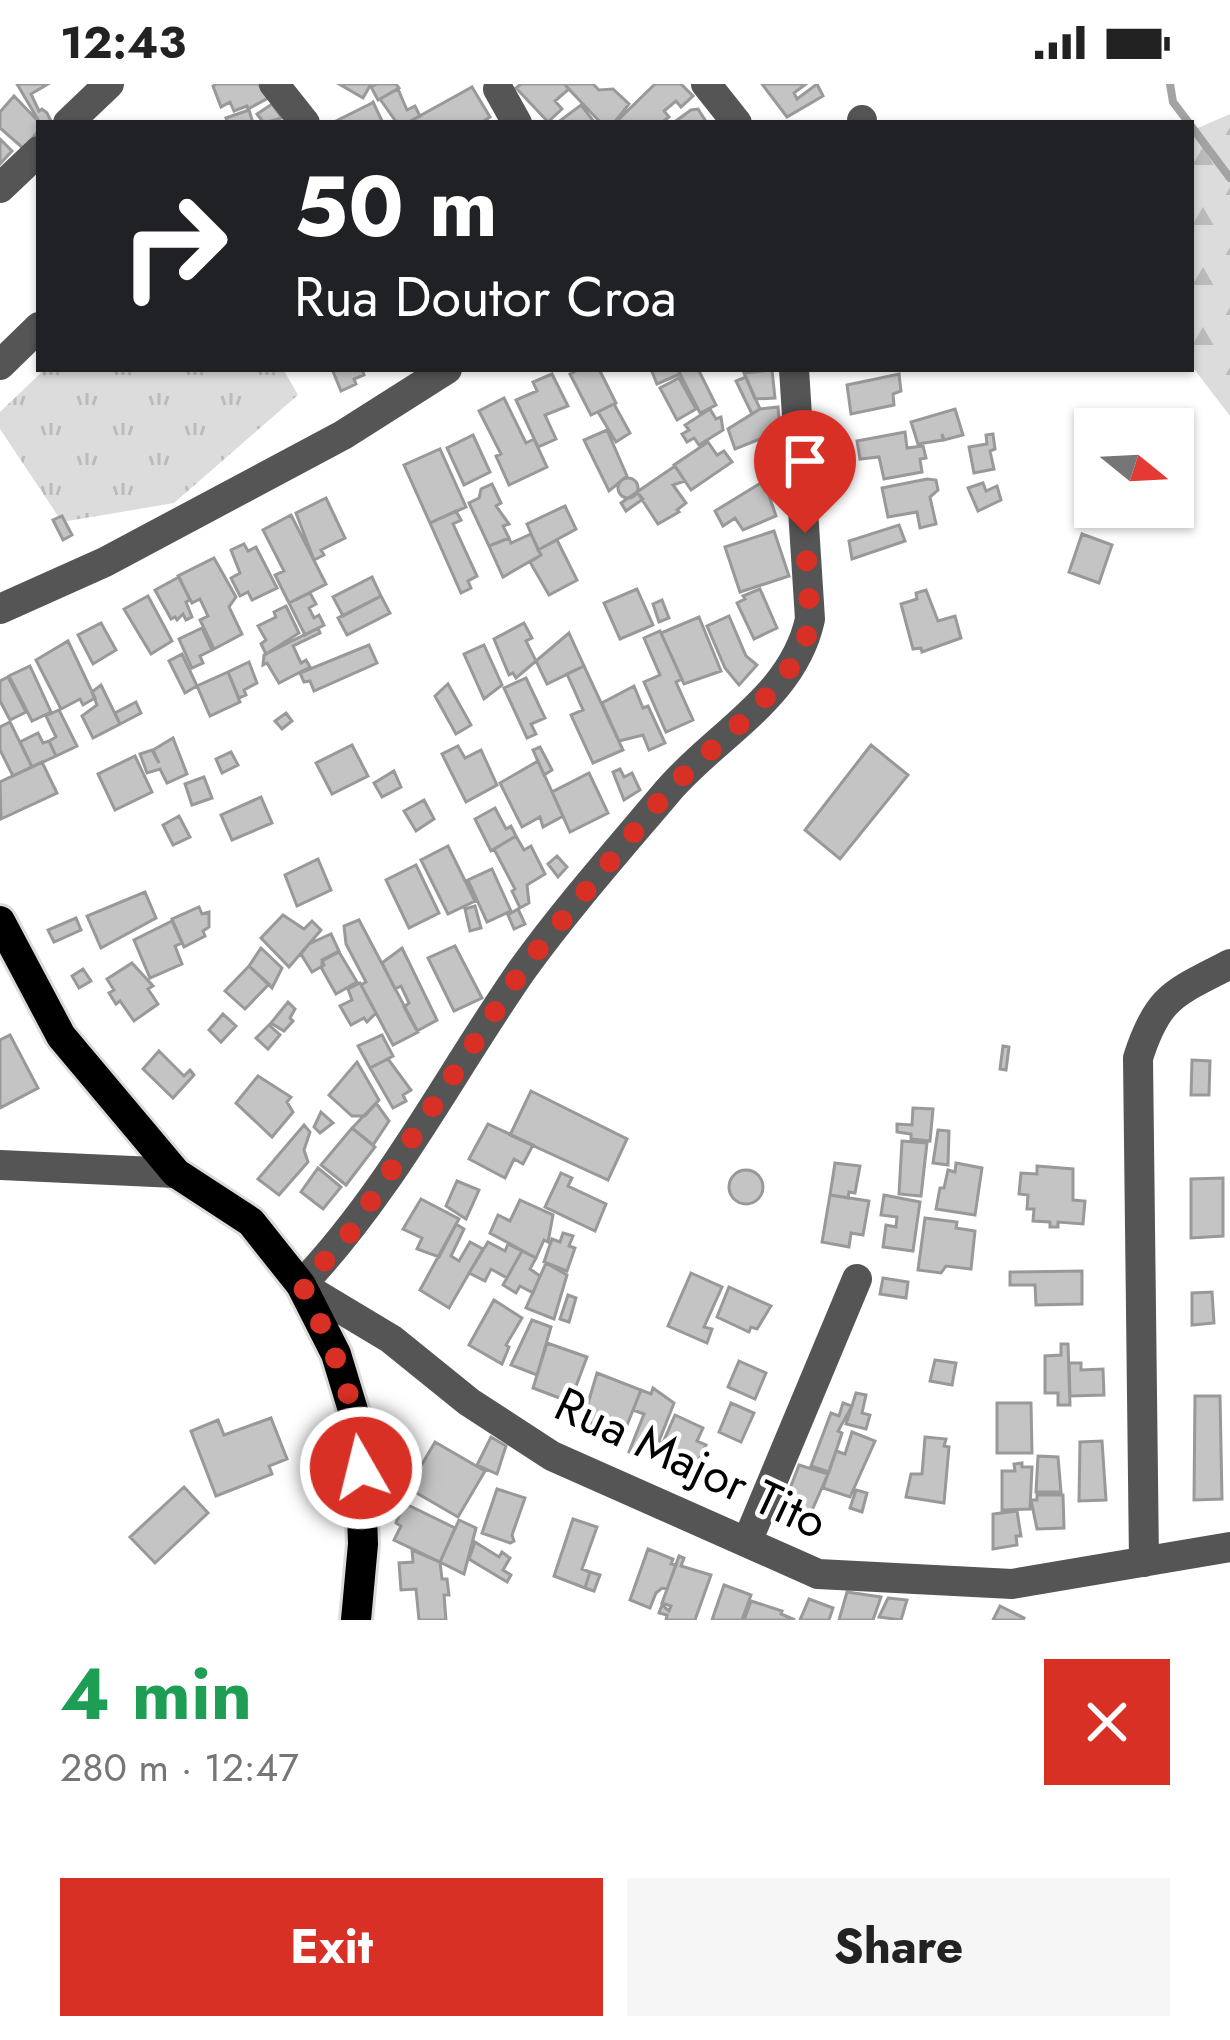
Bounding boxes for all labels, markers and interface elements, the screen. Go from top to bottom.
text: 12:43 [60,10,186,75]
text: 50 m [294,146,498,268]
icon: right [96,168,252,324]
text: Rua Doutor Croa [294,258,677,336]
north arrow [1074,408,1194,528]
map controls [1074,408,1194,528]
pin [754,410,856,533]
icon: arrive [772,428,838,494]
street label: Rua Major Tito [544,1370,838,1556]
position arrow [298,1405,424,1531]
text: 4 min [60,1642,252,1746]
button: close [1044,1659,1170,1785]
text: 280 m · 12:47 [60,1739,299,1796]
button: Exit [60,1878,603,2016]
button: Share [627,1878,1170,2016]

